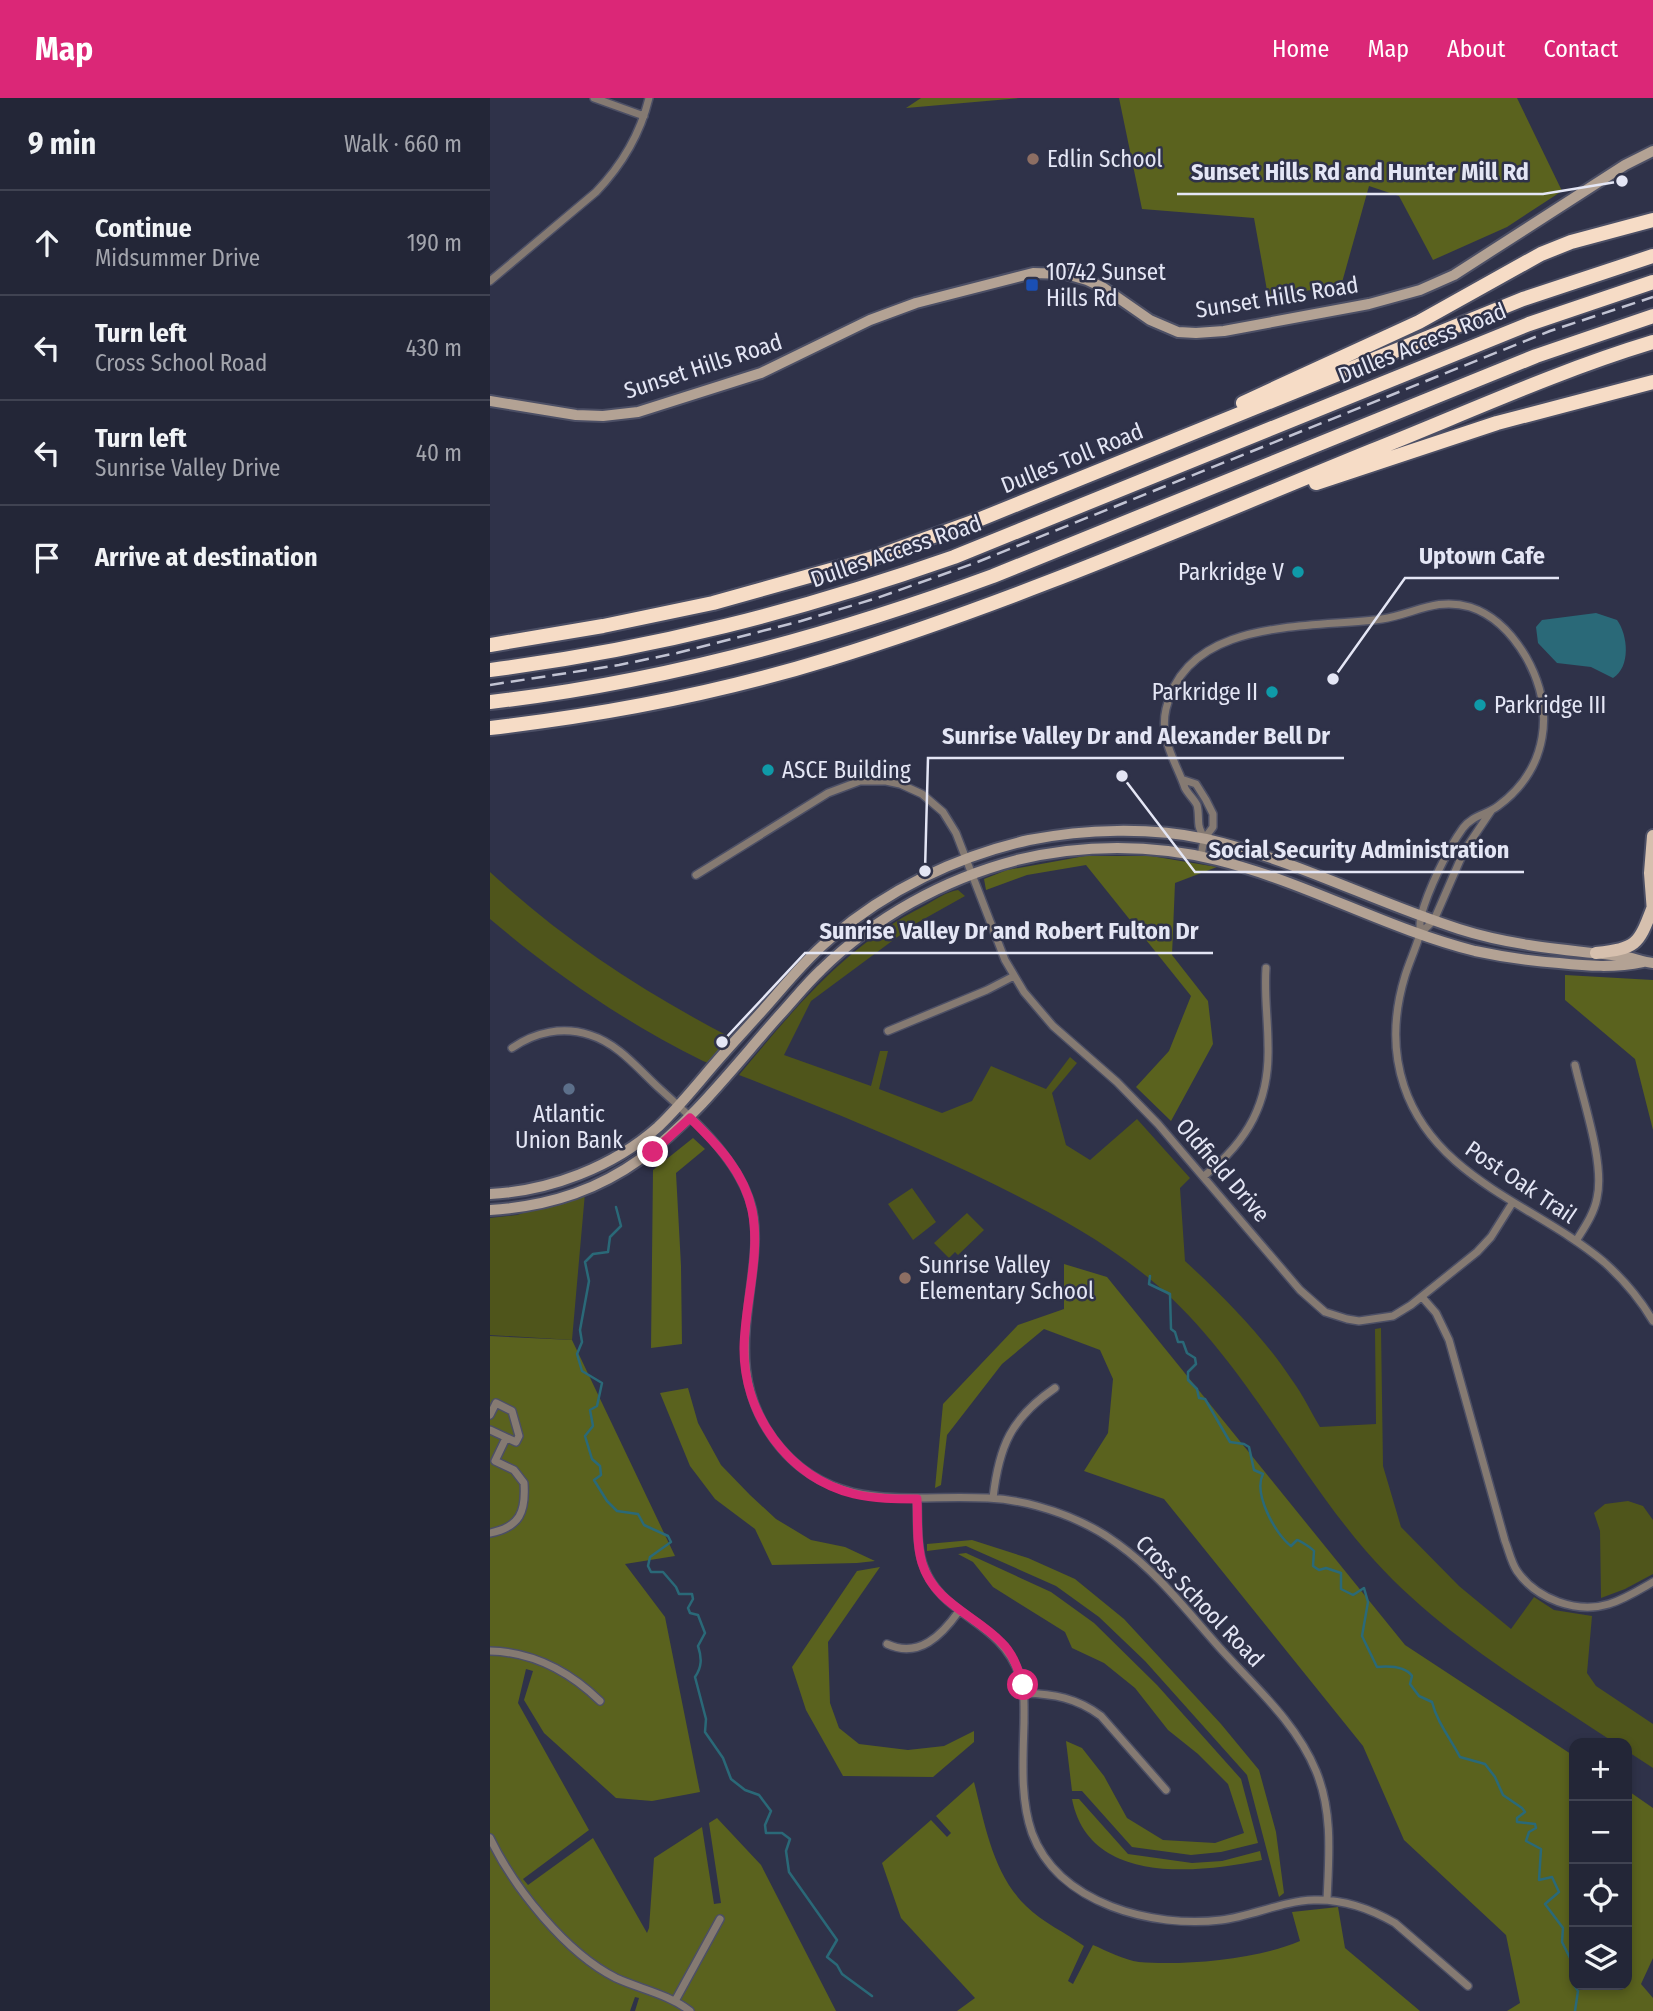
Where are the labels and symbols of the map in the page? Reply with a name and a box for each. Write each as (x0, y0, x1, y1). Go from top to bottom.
place label: Edlin School (1047, 145, 1163, 173)
callout: Sunset Hills Rd and Hunter Mill Rd (1177, 149, 1543, 194)
marker: Edlin School (1025, 151, 1041, 167)
text: Sunset Hills Rd and Hunter Mill Rd (1191, 158, 1529, 186)
place label: 10742 Sunset Hills Rd (1046, 258, 1166, 312)
street label: Sunset Hills Road (1194, 270, 1360, 324)
marker: 10742 Sunset Hills Rd (1024, 277, 1040, 293)
street label: Dulles Access Road (1334, 297, 1510, 389)
street label: Sunset Hills Road (620, 327, 786, 405)
street label: Dulles Toll Road (997, 417, 1147, 499)
street label: Dulles Access Road (807, 509, 985, 593)
callout: Uptown Cafe (1405, 533, 1559, 578)
text: Uptown Cafe (1419, 542, 1545, 570)
place label: Parkridge V (1178, 558, 1284, 586)
marker: Parkridge V (1290, 564, 1306, 580)
place label: Parkridge II (1152, 678, 1258, 706)
marker: Parkridge II (1264, 684, 1280, 700)
place label: Parkridge III (1494, 691, 1606, 719)
marker: Parkridge III (1472, 697, 1488, 713)
callout: Sunrise Valley Dr and Alexander Bell Dr (928, 713, 1344, 758)
text: Sunrise Valley Dr and Alexander Bell Dr (942, 722, 1330, 750)
place label: ASCE Building (782, 756, 911, 784)
marker: ASCE Building (760, 762, 776, 778)
callout: Social Security Administration (1195, 827, 1524, 872)
text: Social Security Administration (1209, 836, 1509, 864)
callout: Sunrise Valley Dr and Robert Fulton Dr (805, 908, 1213, 953)
text: Sunrise Valley Dr and Robert Fulton Dr (819, 917, 1199, 945)
marker: Atlantic Union Bank (561, 1081, 577, 1097)
place label: Atlantic Union Bank (515, 1100, 623, 1154)
street label: Oldfield Drive (1170, 1112, 1276, 1228)
street label: Post Oak Trail (1460, 1135, 1582, 1229)
route end (637, 1136, 668, 1167)
place label: Sunrise Valley Elementary School (919, 1251, 1094, 1305)
marker: Sunrise Valley Elementary School (897, 1270, 913, 1286)
street label: Cross School Road (1130, 1529, 1270, 1673)
route start (1007, 1669, 1038, 1700)

